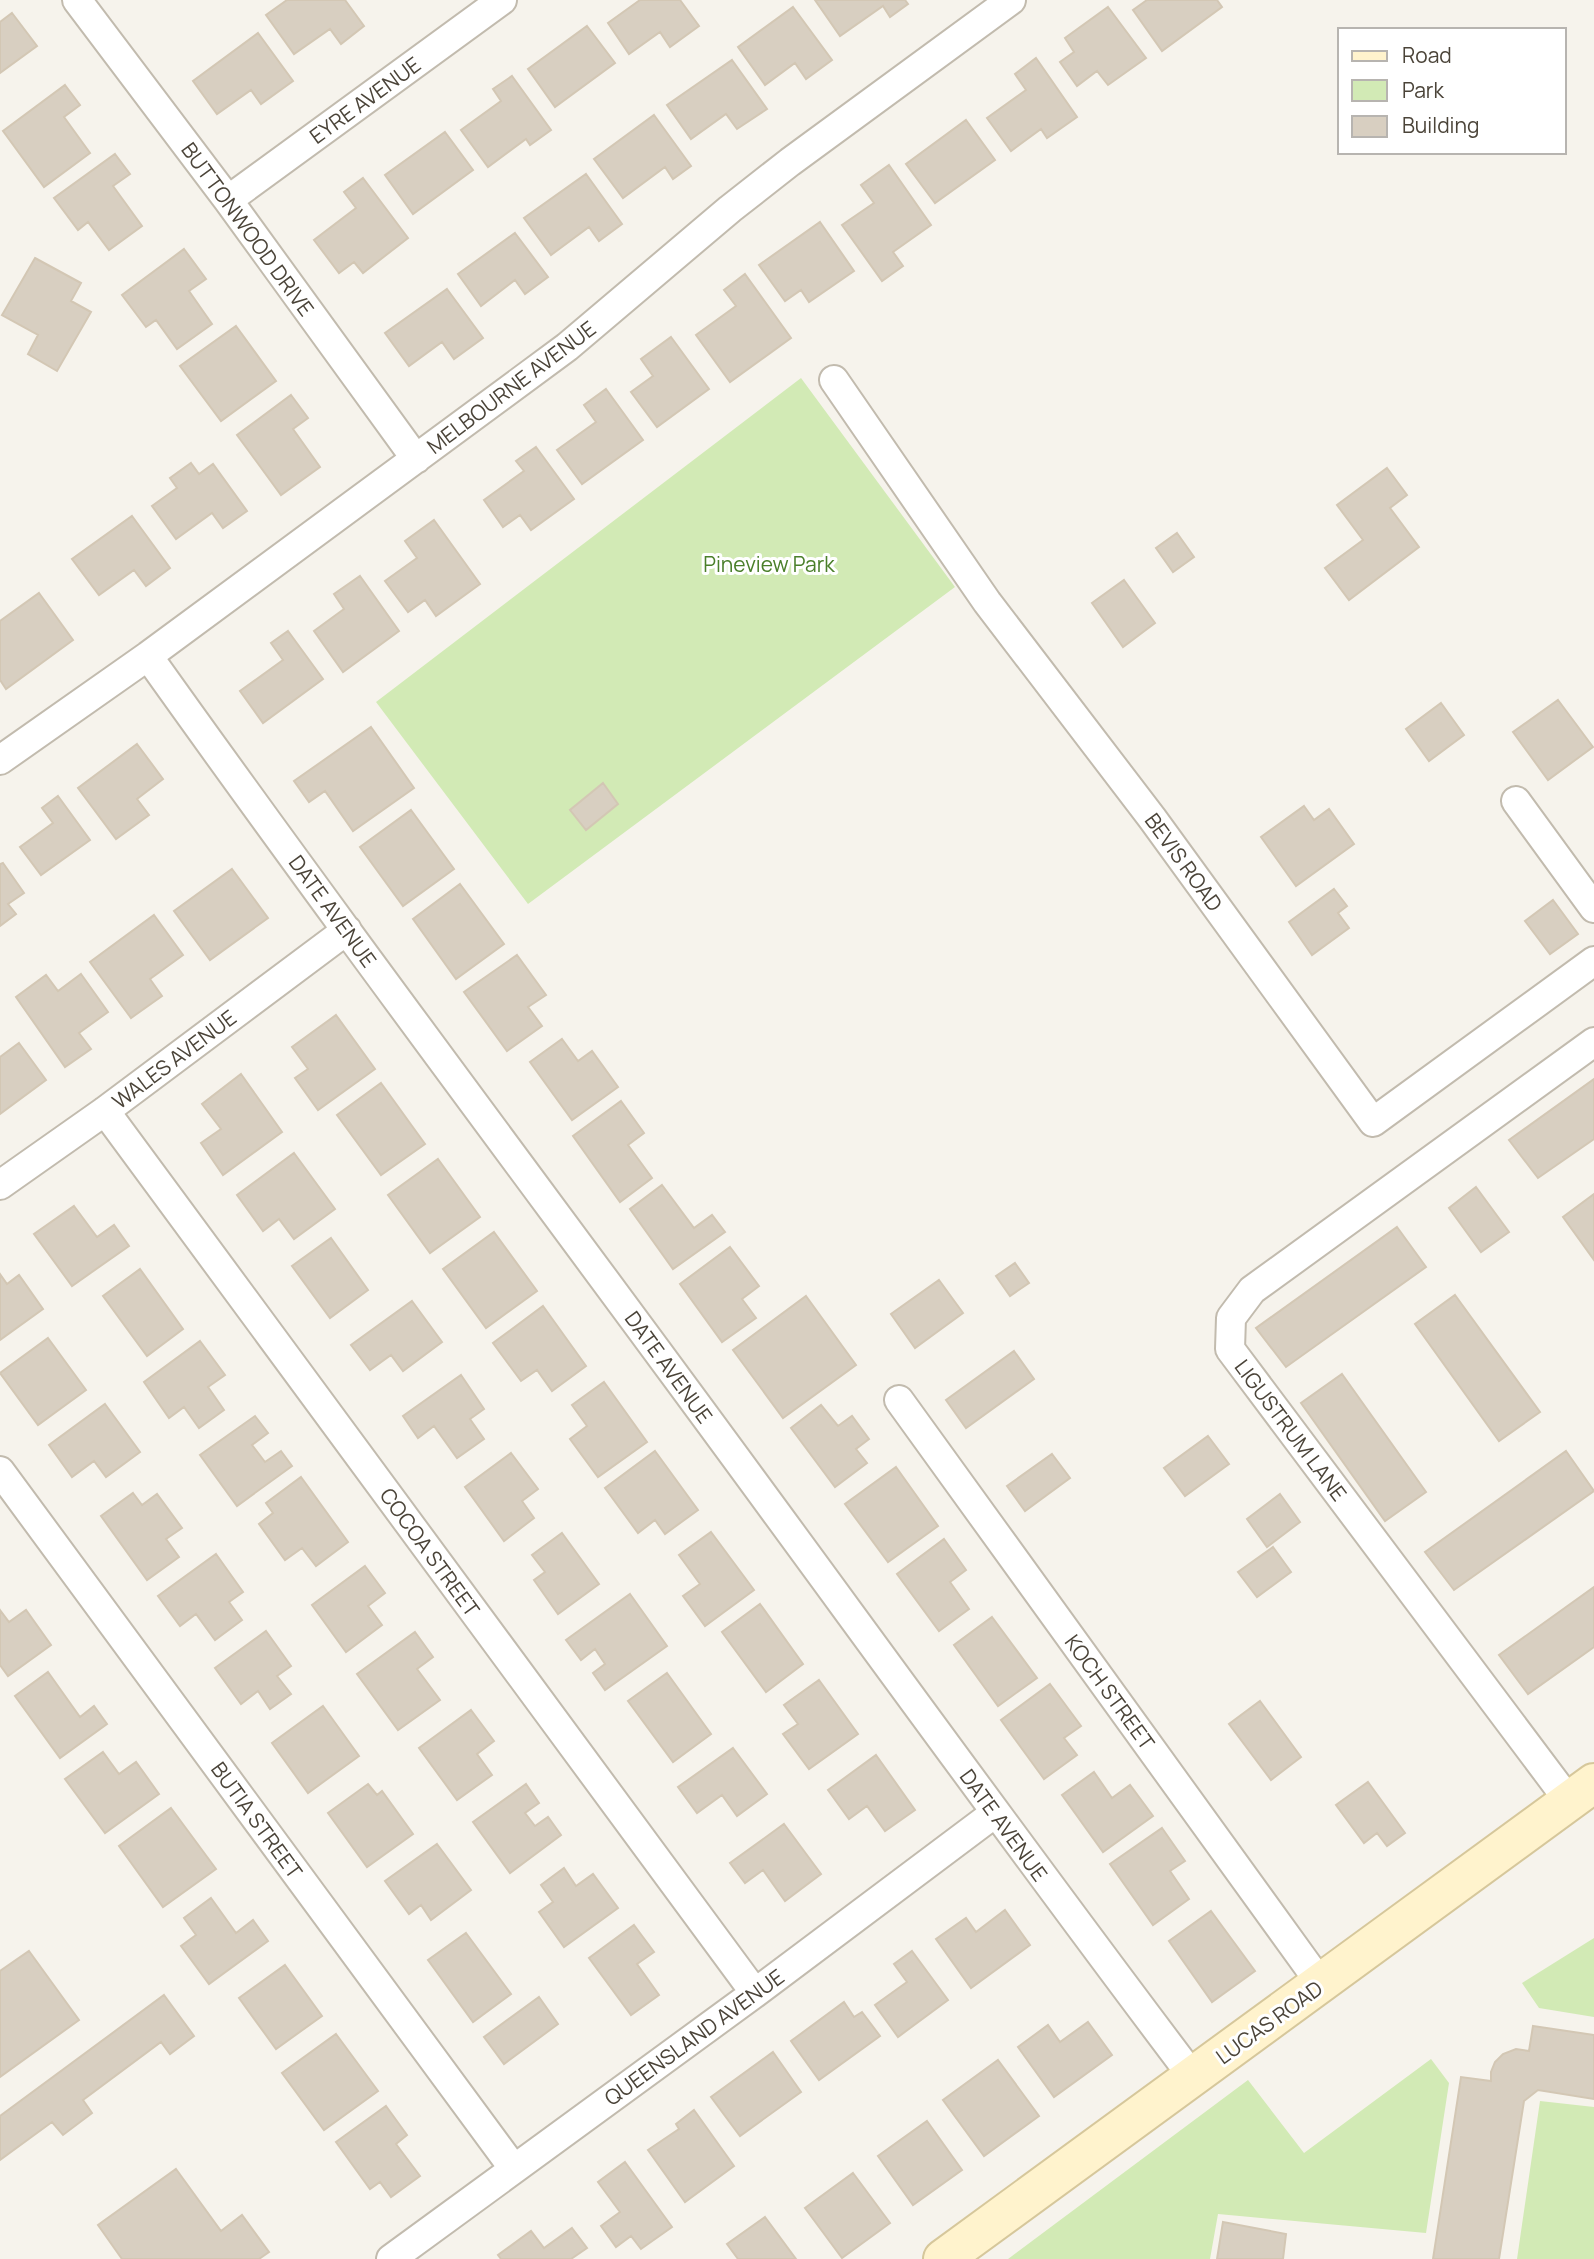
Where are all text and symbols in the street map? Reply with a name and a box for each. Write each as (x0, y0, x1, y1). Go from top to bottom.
legend (1338, 28, 1566, 154)
text: Road (1402, 41, 1452, 69)
street label: EYRE AVENUE (304, 50, 426, 150)
text: Park (1402, 76, 1444, 104)
text: Building (1402, 111, 1479, 139)
street label: BUTTONWOOD DRIVE (175, 137, 321, 321)
street label: MELBOURNE AVENUE (421, 314, 601, 460)
park label: Pineview Park (703, 550, 835, 578)
street label: BEVIS ROAD (1139, 807, 1229, 917)
street label: DATE AVENUE (283, 849, 383, 973)
street label: WALES AVENUE (106, 1003, 242, 1115)
street label: DATE AVENUE (619, 1305, 719, 1429)
street label: LIGUSTRUM LANE (1229, 1354, 1353, 1506)
street label: COCOA STREET (374, 1482, 486, 1622)
street label: KOCH STREET (1059, 1629, 1161, 1756)
street label: BUTIA STREET (205, 1756, 309, 1884)
street label: DATE AVENUE (954, 1763, 1054, 1887)
street label: QUEENSLAND AVENUE (599, 1962, 789, 2112)
street label: LUCAS ROAD (1210, 1974, 1328, 2070)

